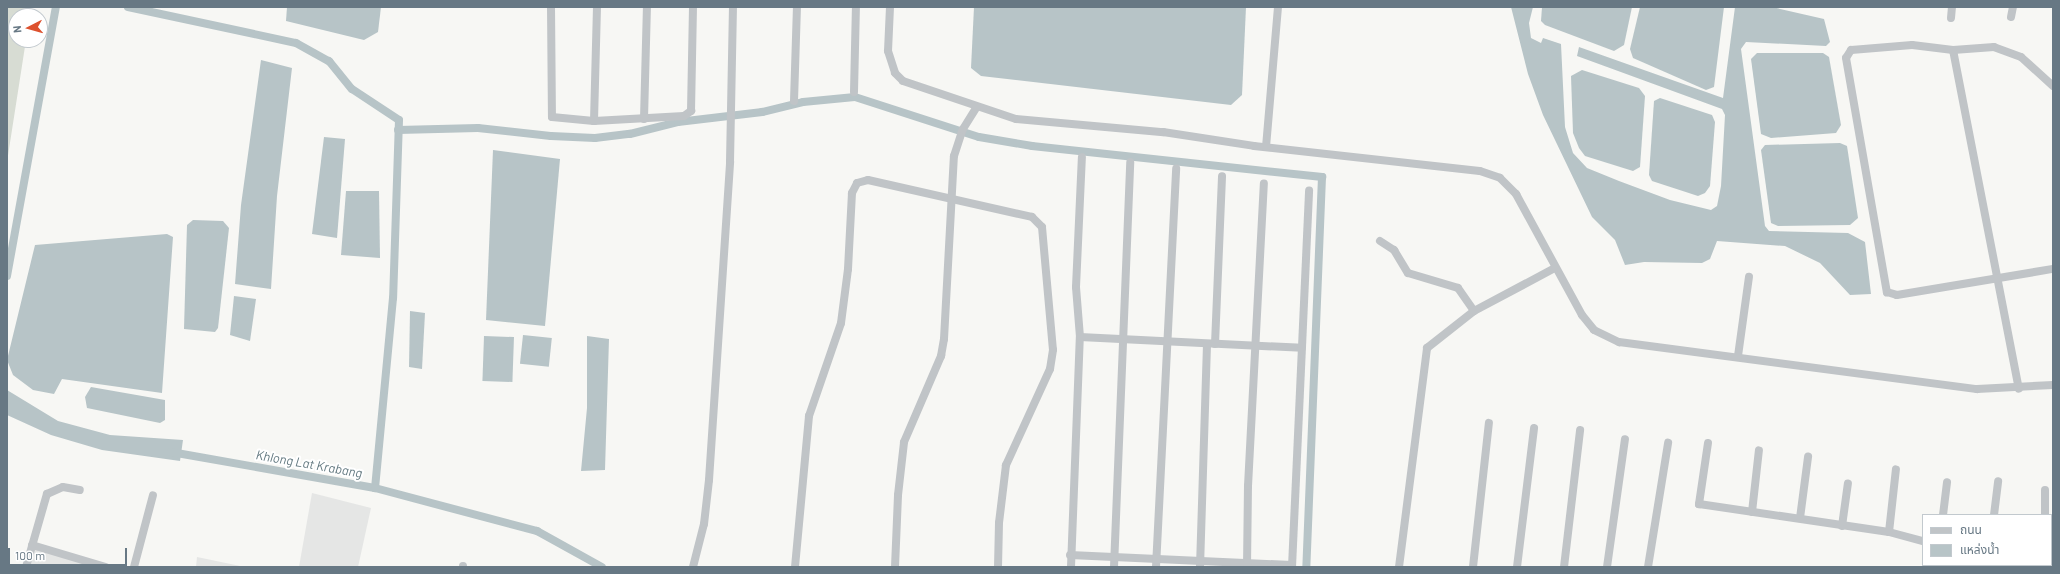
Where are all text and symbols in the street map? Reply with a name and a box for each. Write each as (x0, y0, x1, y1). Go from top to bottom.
north arrow (8, 8, 48, 48)
text: N (10, 25, 23, 34)
water label: Khlong Lat Krabang (255, 447, 363, 481)
legend (1922, 514, 2052, 566)
text: ถนน (1960, 522, 1982, 536)
scale bar (10, 540, 129, 566)
text: แหล่งน้ำ (1960, 542, 1999, 556)
text: 100 m (15, 548, 45, 562)

